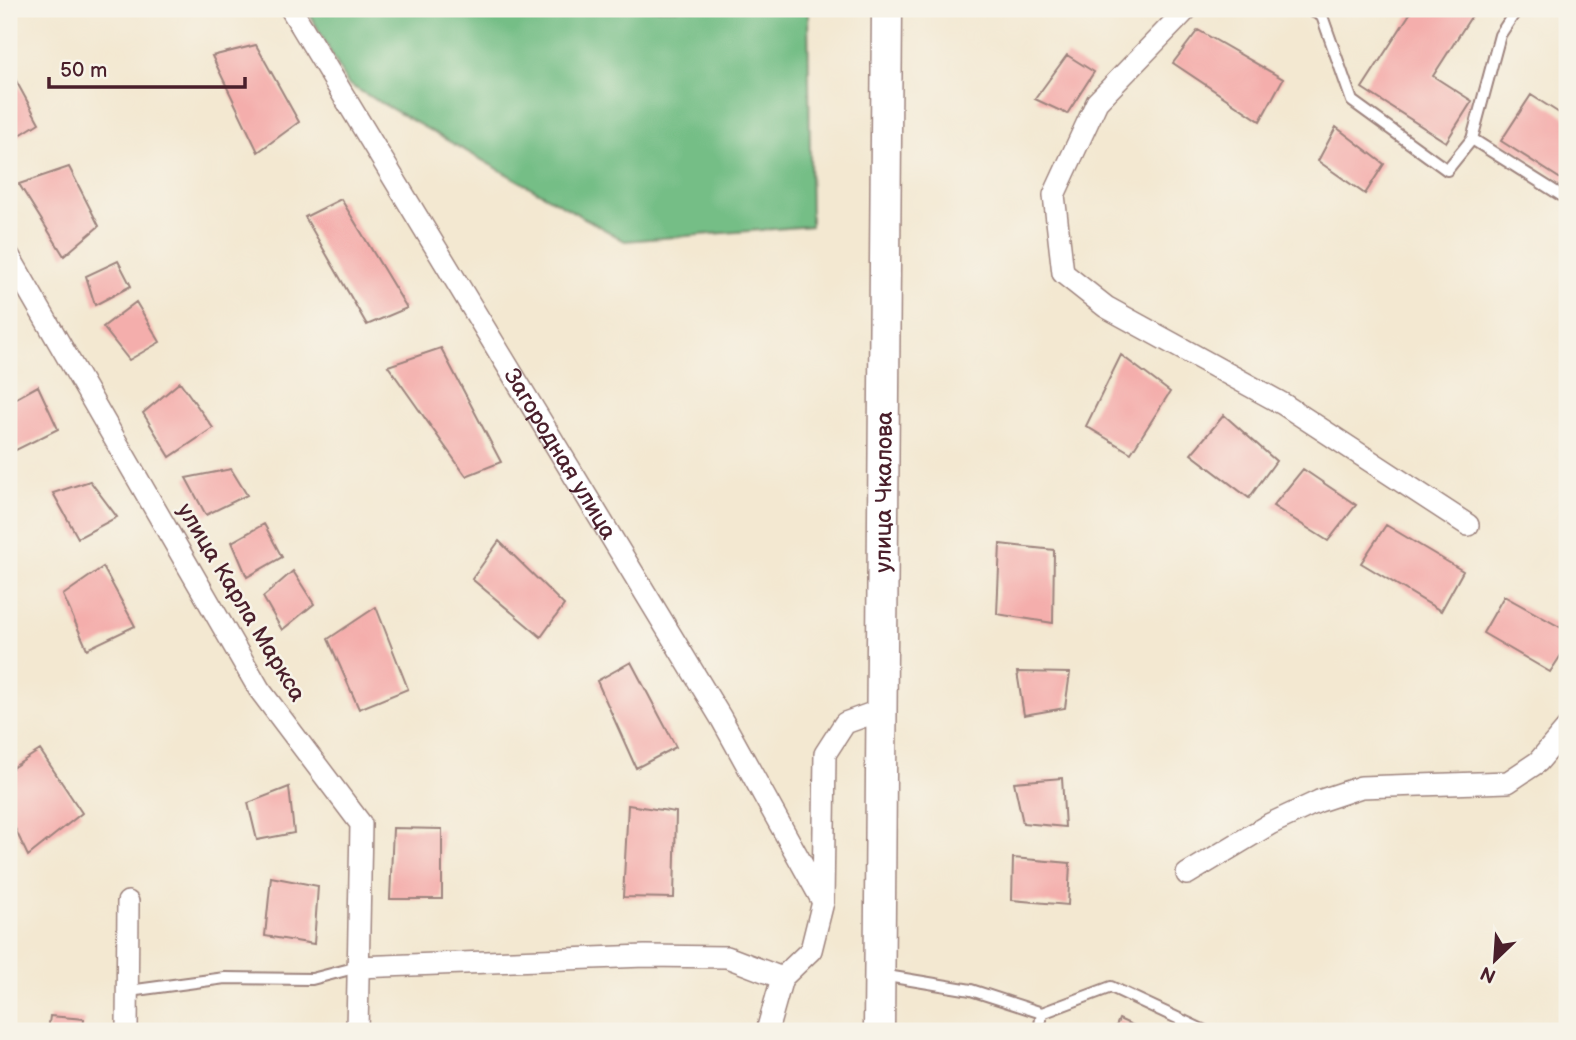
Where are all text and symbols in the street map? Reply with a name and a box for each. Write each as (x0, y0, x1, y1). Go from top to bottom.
scale bar (49, 46, 245, 90)
text: 50 m (60, 58, 107, 83)
street label: Загородная улица (497, 363, 623, 545)
street label: улица Чкалова (870, 411, 899, 573)
street label: улица Карла Маркса (171, 498, 312, 707)
north arrow (1460, 925, 1530, 995)
text: N (1477, 961, 1500, 987)

